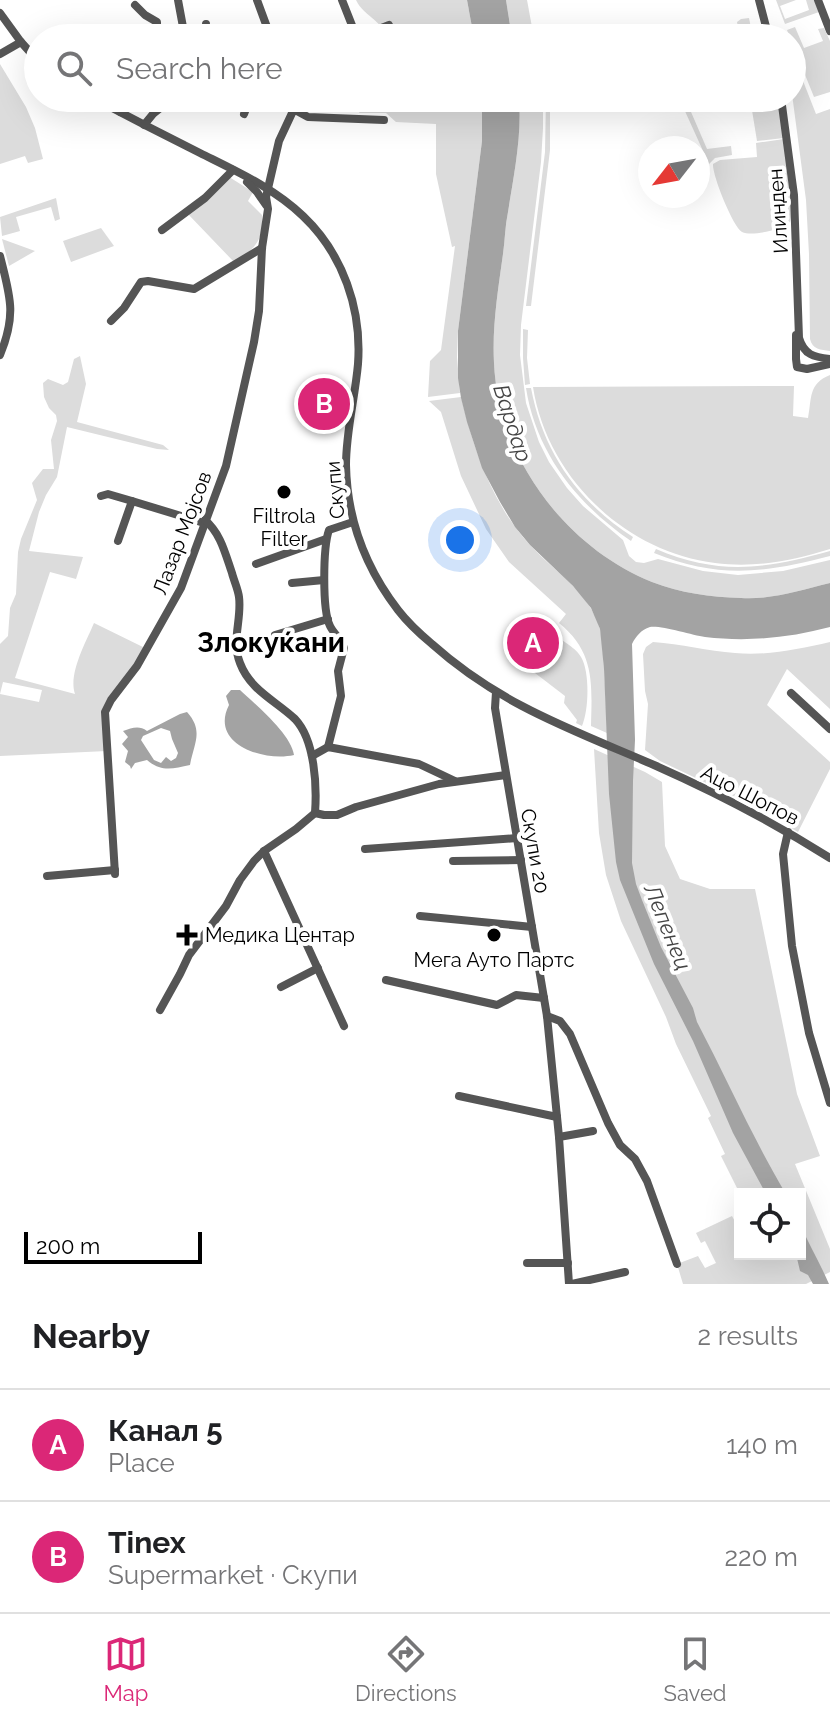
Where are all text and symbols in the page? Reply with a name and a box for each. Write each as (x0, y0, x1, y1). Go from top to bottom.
search box (24, 24, 806, 112)
icon: search (52, 46, 96, 90)
text: Search here (116, 51, 283, 86)
north arrow (638, 136, 710, 208)
street label: Илинден (763, 168, 793, 254)
pin: B (298, 374, 350, 434)
water label: Вардар (488, 381, 538, 465)
street label: Скупи (321, 460, 349, 520)
street label: Лазар Мојсов (147, 468, 217, 598)
marker: Filtrola Filter (275, 483, 293, 501)
place label: Filtrola Filter (252, 504, 316, 551)
your location (440, 520, 480, 560)
pin: A (507, 613, 559, 673)
district label: Злокуќани (197, 626, 345, 659)
street label: Ацо Шопов (697, 760, 803, 830)
street label: Скупи 20 (516, 807, 554, 895)
water label: Лепенец (639, 879, 697, 974)
place label: Медика Центар (205, 923, 355, 947)
marker: Медика Центар (176, 924, 198, 946)
marker: Мега Ауто Партс (485, 926, 503, 944)
place label: Мега Ауто Партс (414, 948, 574, 972)
map controls (734, 1188, 806, 1260)
button: locate (734, 1188, 806, 1260)
scale bar (24, 1228, 202, 1264)
text: 200 m (36, 1233, 100, 1259)
text: Nearby (32, 1316, 150, 1356)
text: 2 results (698, 1321, 798, 1351)
text: Канал 5 (108, 1413, 223, 1448)
text: A (49, 1430, 67, 1460)
text: 140 m (726, 1430, 798, 1460)
text: Place (108, 1448, 175, 1478)
text: Tinex (108, 1525, 186, 1560)
text: B (49, 1542, 67, 1572)
text: 220 m (724, 1542, 798, 1572)
text: Supermarket · Скупи (108, 1560, 358, 1590)
tab: Map (103, 1632, 148, 1706)
tab: Directions (355, 1632, 457, 1706)
tab: Saved (664, 1632, 727, 1706)

